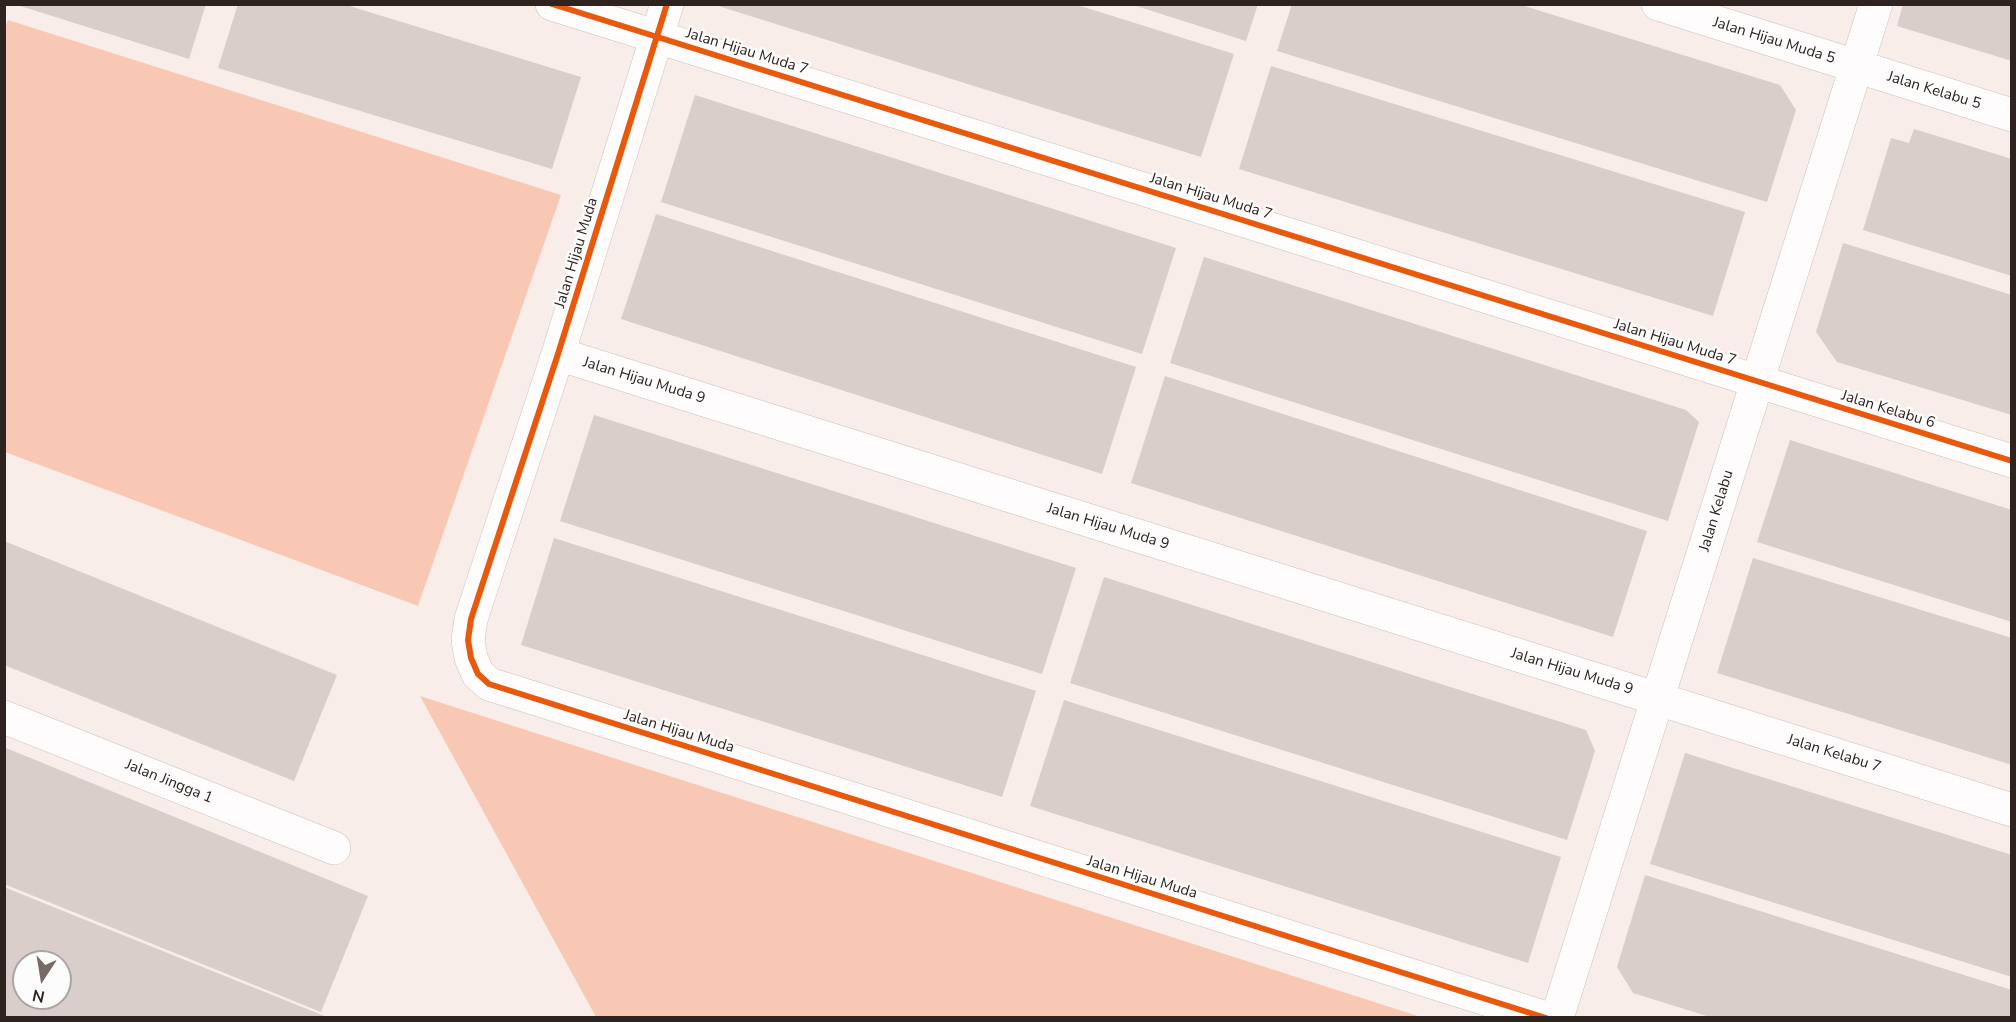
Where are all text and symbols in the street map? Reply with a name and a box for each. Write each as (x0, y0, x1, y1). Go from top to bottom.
street label: Jalan Hijau Muda 5 (1711, 14, 1837, 68)
street label: Jalan Hijau Muda 7 (684, 25, 810, 79)
street label: Jalan Kelabu 5 (1885, 68, 1983, 114)
street label: Jalan Hijau Muda 7 (1148, 170, 1274, 224)
street label: Jalan Hijau Muda (552, 196, 602, 310)
street label: Jalan Hijau Muda 7 (1612, 316, 1738, 370)
street label: Jalan Hijau Muda 9 (581, 354, 707, 408)
street label: Jalan Kelabu 6 (1839, 387, 1937, 433)
street label: Jalan Kelabu (1696, 468, 1738, 554)
street label: Jalan Hijau Muda 9 (1045, 500, 1171, 554)
street label: Jalan Hijau Muda 9 (1509, 645, 1635, 699)
street label: Jalan Hijau Muda (622, 707, 736, 757)
street label: Jalan Kelabu 7 (1785, 731, 1883, 777)
street label: Jalan Jingga 1 (123, 756, 215, 808)
street label: Jalan Hijau Muda (1085, 853, 1199, 903)
north arrow (12, 950, 72, 1010)
text: N (31, 984, 47, 1008)

